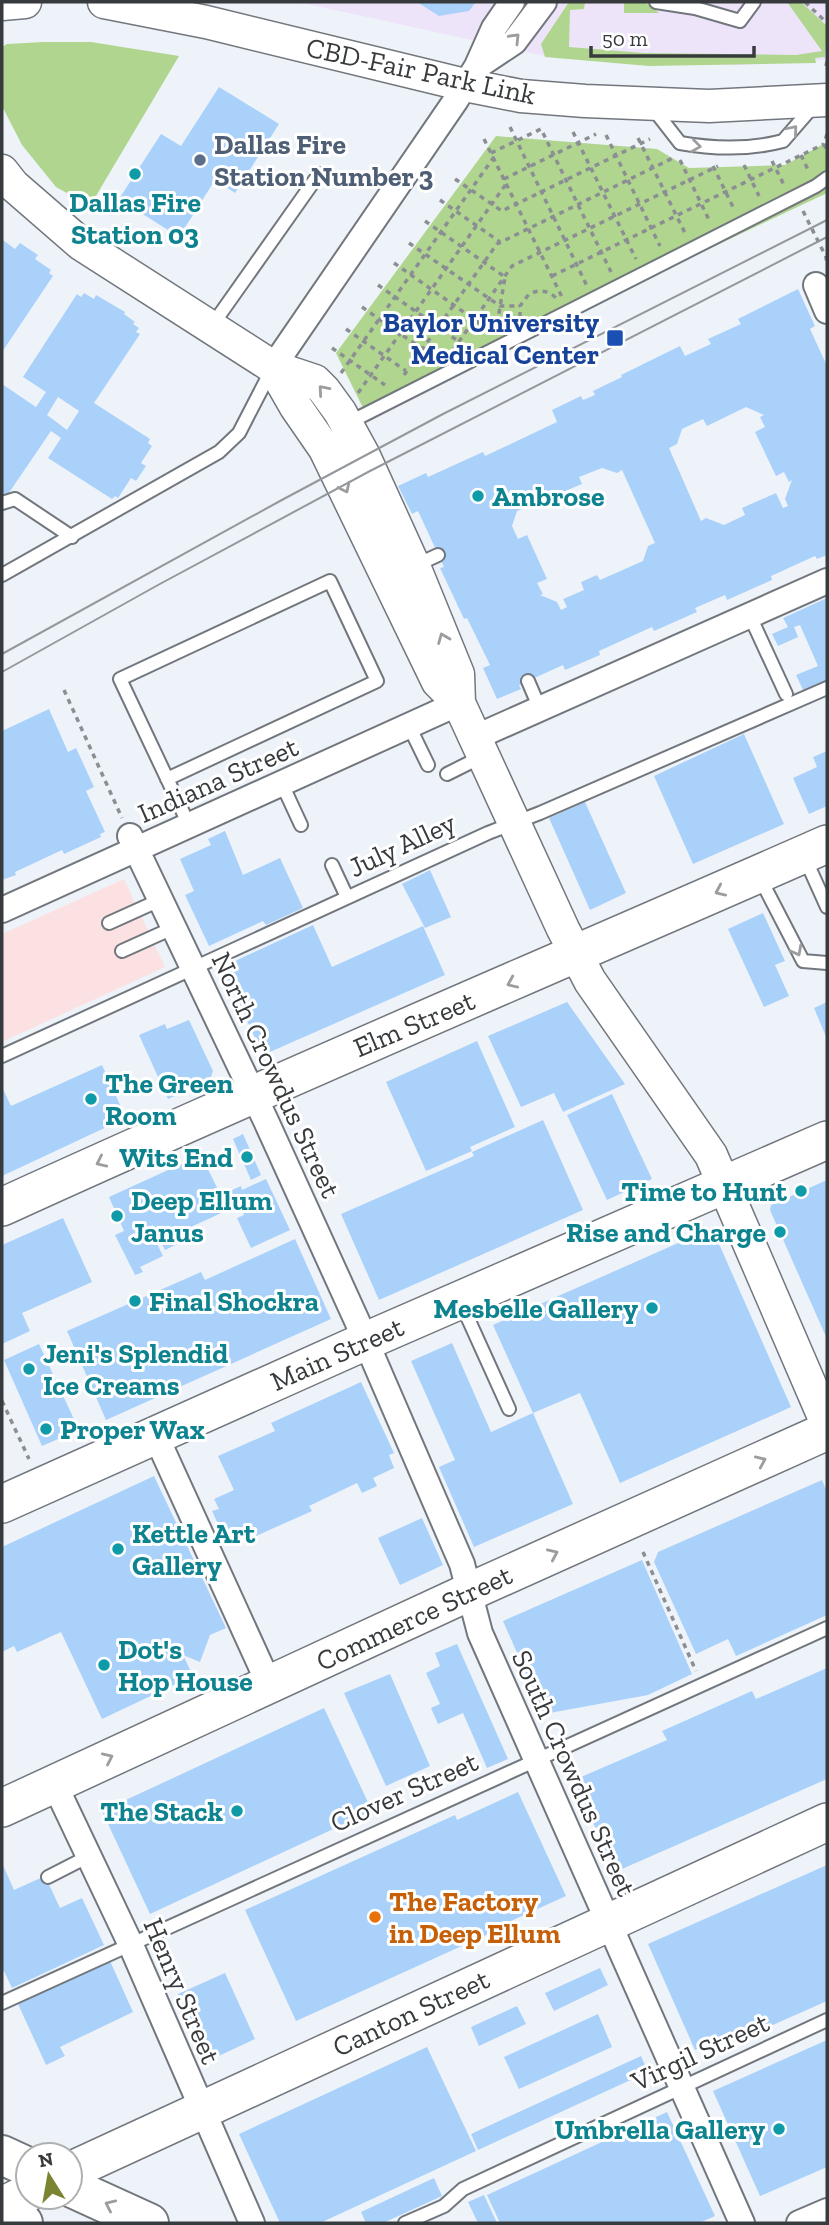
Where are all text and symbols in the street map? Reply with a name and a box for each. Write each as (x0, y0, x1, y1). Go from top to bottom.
scale bar (591, 14, 754, 58)
text: 50 m (602, 26, 648, 51)
street label: CBD-Fair Park Link (303, 31, 539, 112)
one-way arrow (506, 34, 519, 47)
one-way arrow (785, 125, 797, 138)
place label: Dallas Fire Station Number 3 (214, 128, 434, 193)
one-way arrow (690, 138, 702, 153)
marker: Dallas Fire Station Number 3 (192, 152, 208, 168)
marker: Dallas Fire Station 03 (127, 166, 143, 182)
place label: Dallas Fire Station 03 (69, 186, 201, 251)
place label: Baylor University Medical Center (383, 306, 599, 371)
marker: Baylor University Medical Center (605, 328, 625, 348)
one-way arrow (319, 385, 331, 398)
place label: Ambrose (492, 480, 605, 513)
one-way arrow (337, 481, 351, 493)
marker: Ambrose (470, 488, 486, 504)
one-way arrow (438, 633, 452, 645)
street label: Indiana Street (133, 730, 304, 830)
street label: July Alley (343, 806, 461, 884)
one-way arrow (715, 883, 727, 897)
one-way arrow (789, 943, 803, 956)
street label: North Crowdus Street (205, 947, 348, 1203)
one-way arrow (507, 975, 519, 989)
street label: Elm Street (349, 984, 480, 1064)
place label: The Green Room (105, 1067, 234, 1132)
marker: The Green Room (83, 1091, 99, 1107)
place label: Wits End (119, 1141, 233, 1174)
marker: Wits End (239, 1149, 255, 1165)
one-way arrow (96, 1154, 108, 1168)
place label: Time to Hunt (621, 1175, 788, 1208)
marker: Time to Hunt (793, 1183, 809, 1199)
place label: Deep Ellum Janus (131, 1184, 273, 1249)
marker: Deep Ellum Janus (109, 1208, 125, 1224)
place label: Rise and Charge (566, 1216, 766, 1249)
marker: Rise and Charge (772, 1224, 788, 1240)
place label: Final Shockra (149, 1285, 319, 1318)
place label: Mesbelle Gallery (433, 1292, 638, 1325)
marker: Final Shockra (127, 1293, 143, 1309)
marker: Mesbelle Gallery (644, 1300, 660, 1316)
street label: Main Street (265, 1310, 409, 1398)
place label: Jeni's Splendid Ice Creams (43, 1337, 228, 1402)
marker: Jeni's Splendid Ice Creams (21, 1361, 37, 1377)
place label: Proper Wax (60, 1413, 205, 1446)
marker: Proper Wax (38, 1421, 54, 1437)
one-way arrow (754, 1455, 766, 1469)
place label: Kettle Art Gallery (132, 1517, 256, 1582)
marker: Kettle Art Gallery (110, 1541, 126, 1557)
one-way arrow (546, 1548, 559, 1562)
street label: Commerce Street (311, 1558, 518, 1678)
place label: Dot's Hop House (118, 1633, 253, 1698)
street label: South Crowdus Street (505, 1645, 643, 1902)
marker: Dot's Hop House (96, 1657, 112, 1673)
street label: Clover Street (325, 1745, 483, 1839)
one-way arrow (101, 1752, 113, 1766)
place label: The Stack (100, 1795, 224, 1828)
marker: The Stack (229, 1803, 245, 1819)
place label: The Factory in Deep Ellum (389, 1885, 561, 1950)
marker: The Factory in Deep Ellum (367, 1909, 383, 1925)
street label: Henry Street (136, 1913, 228, 2069)
street label: Canton Street (328, 1962, 495, 2064)
street label: Virgil Street (625, 2006, 775, 2099)
place label: Umbrella Gallery (555, 2113, 765, 2146)
marker: Umbrella Gallery (771, 2121, 787, 2137)
north arrow (14, 2141, 84, 2211)
text: N (37, 2147, 55, 2172)
one-way arrow (104, 2199, 117, 2213)

